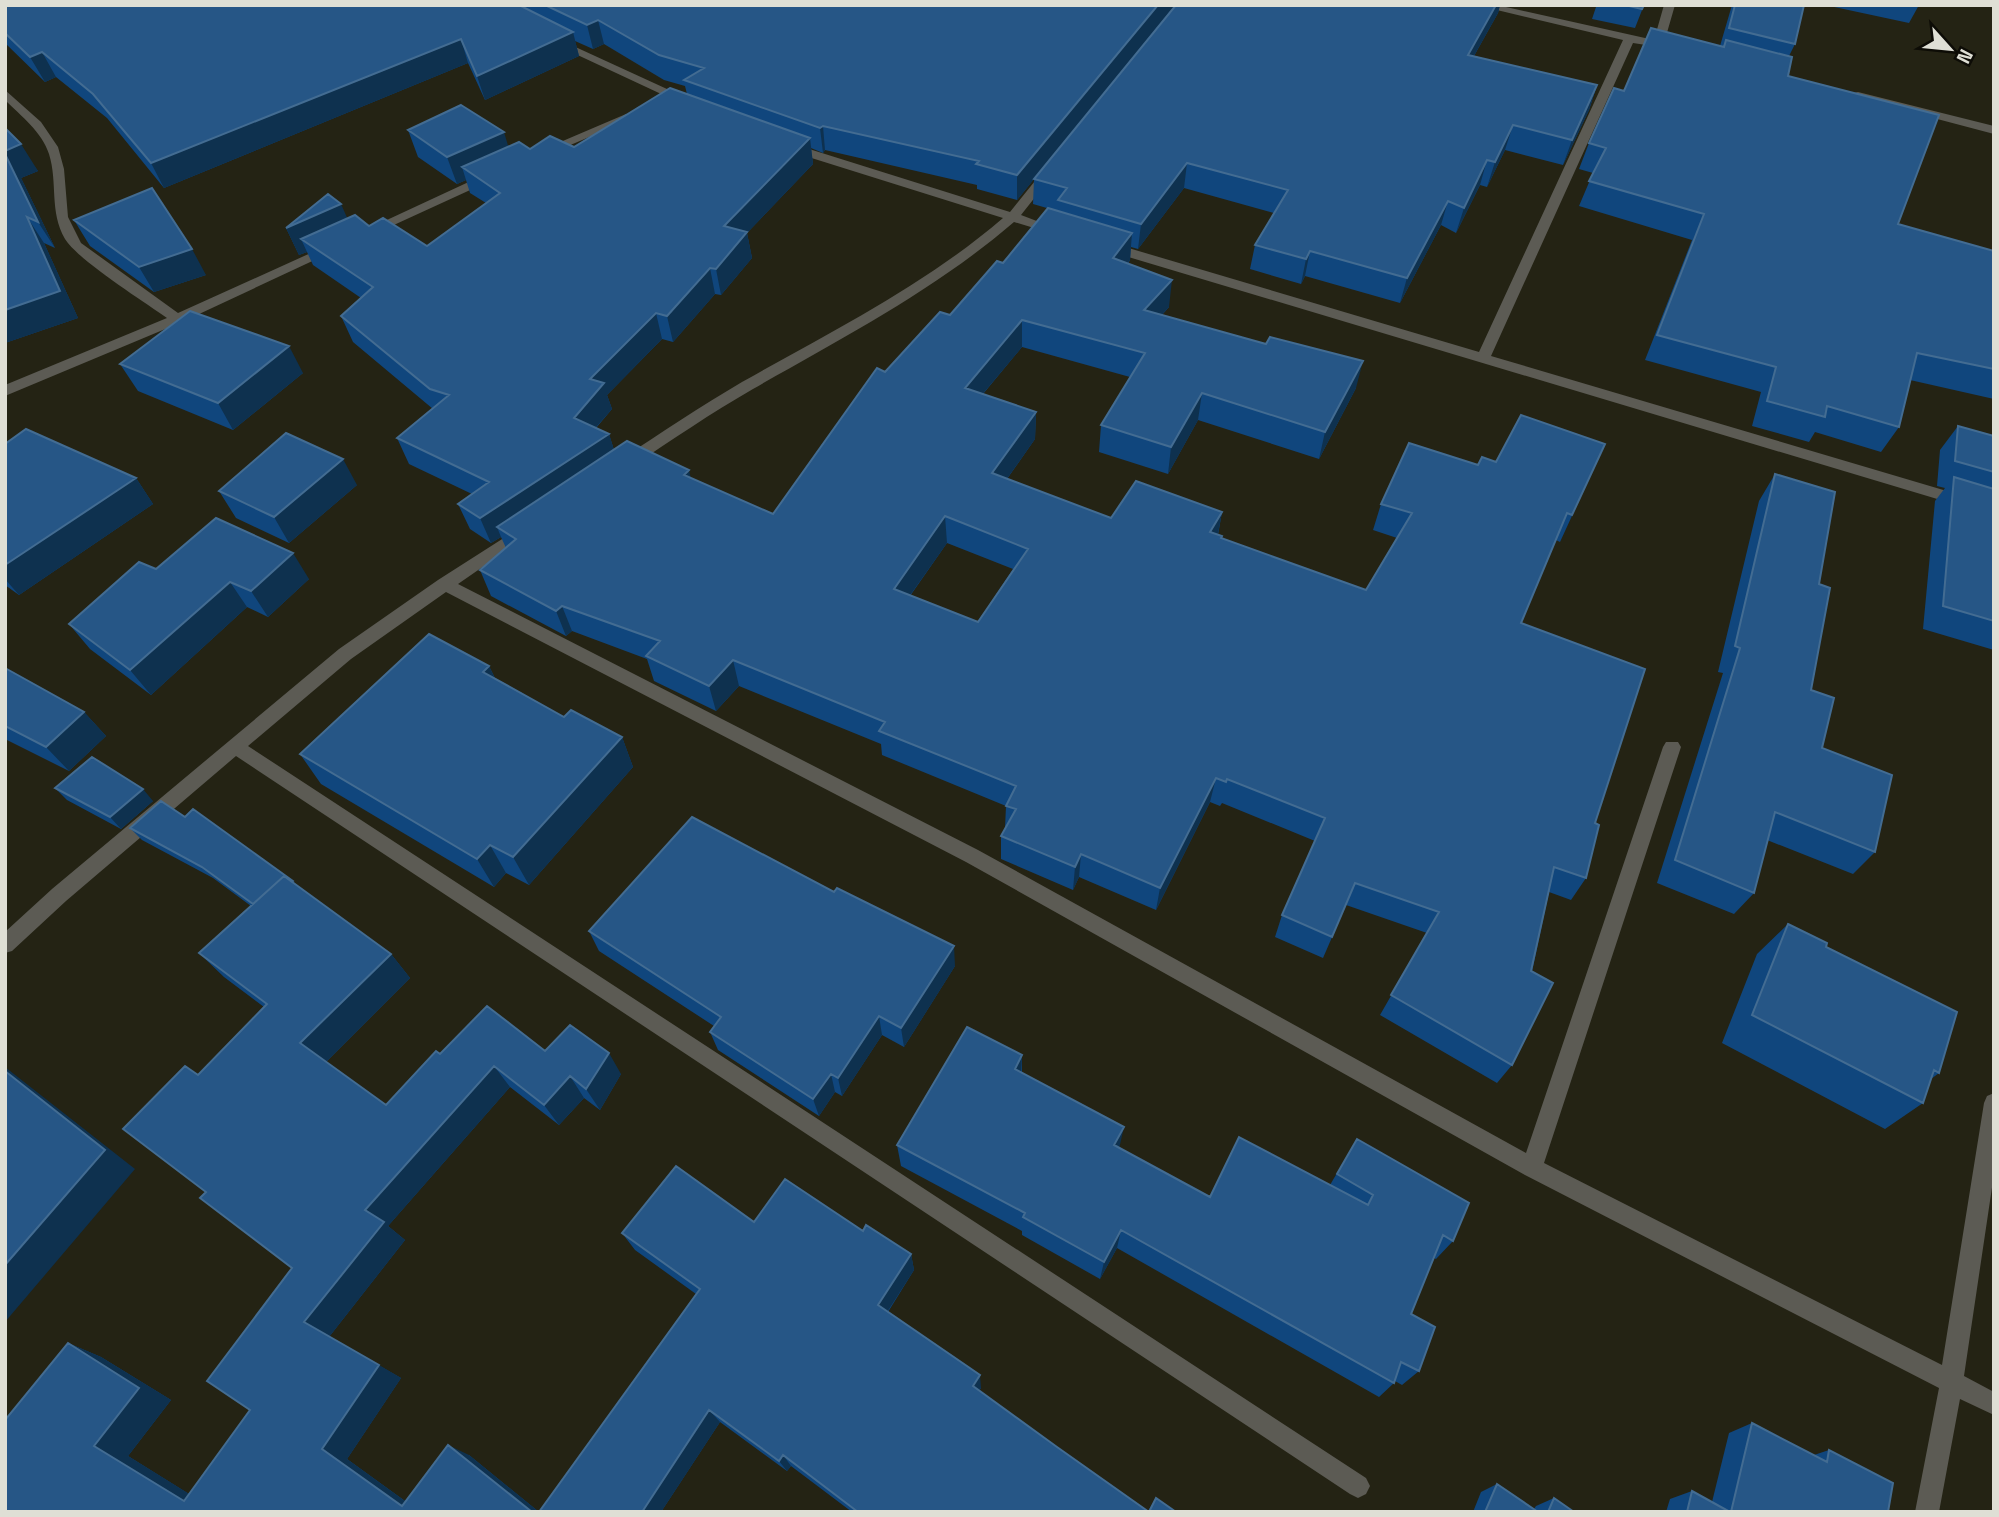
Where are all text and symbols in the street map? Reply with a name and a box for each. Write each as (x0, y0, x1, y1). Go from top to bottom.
north arrow (1915, 14, 1985, 84)
text: N (1951, 45, 1979, 68)

